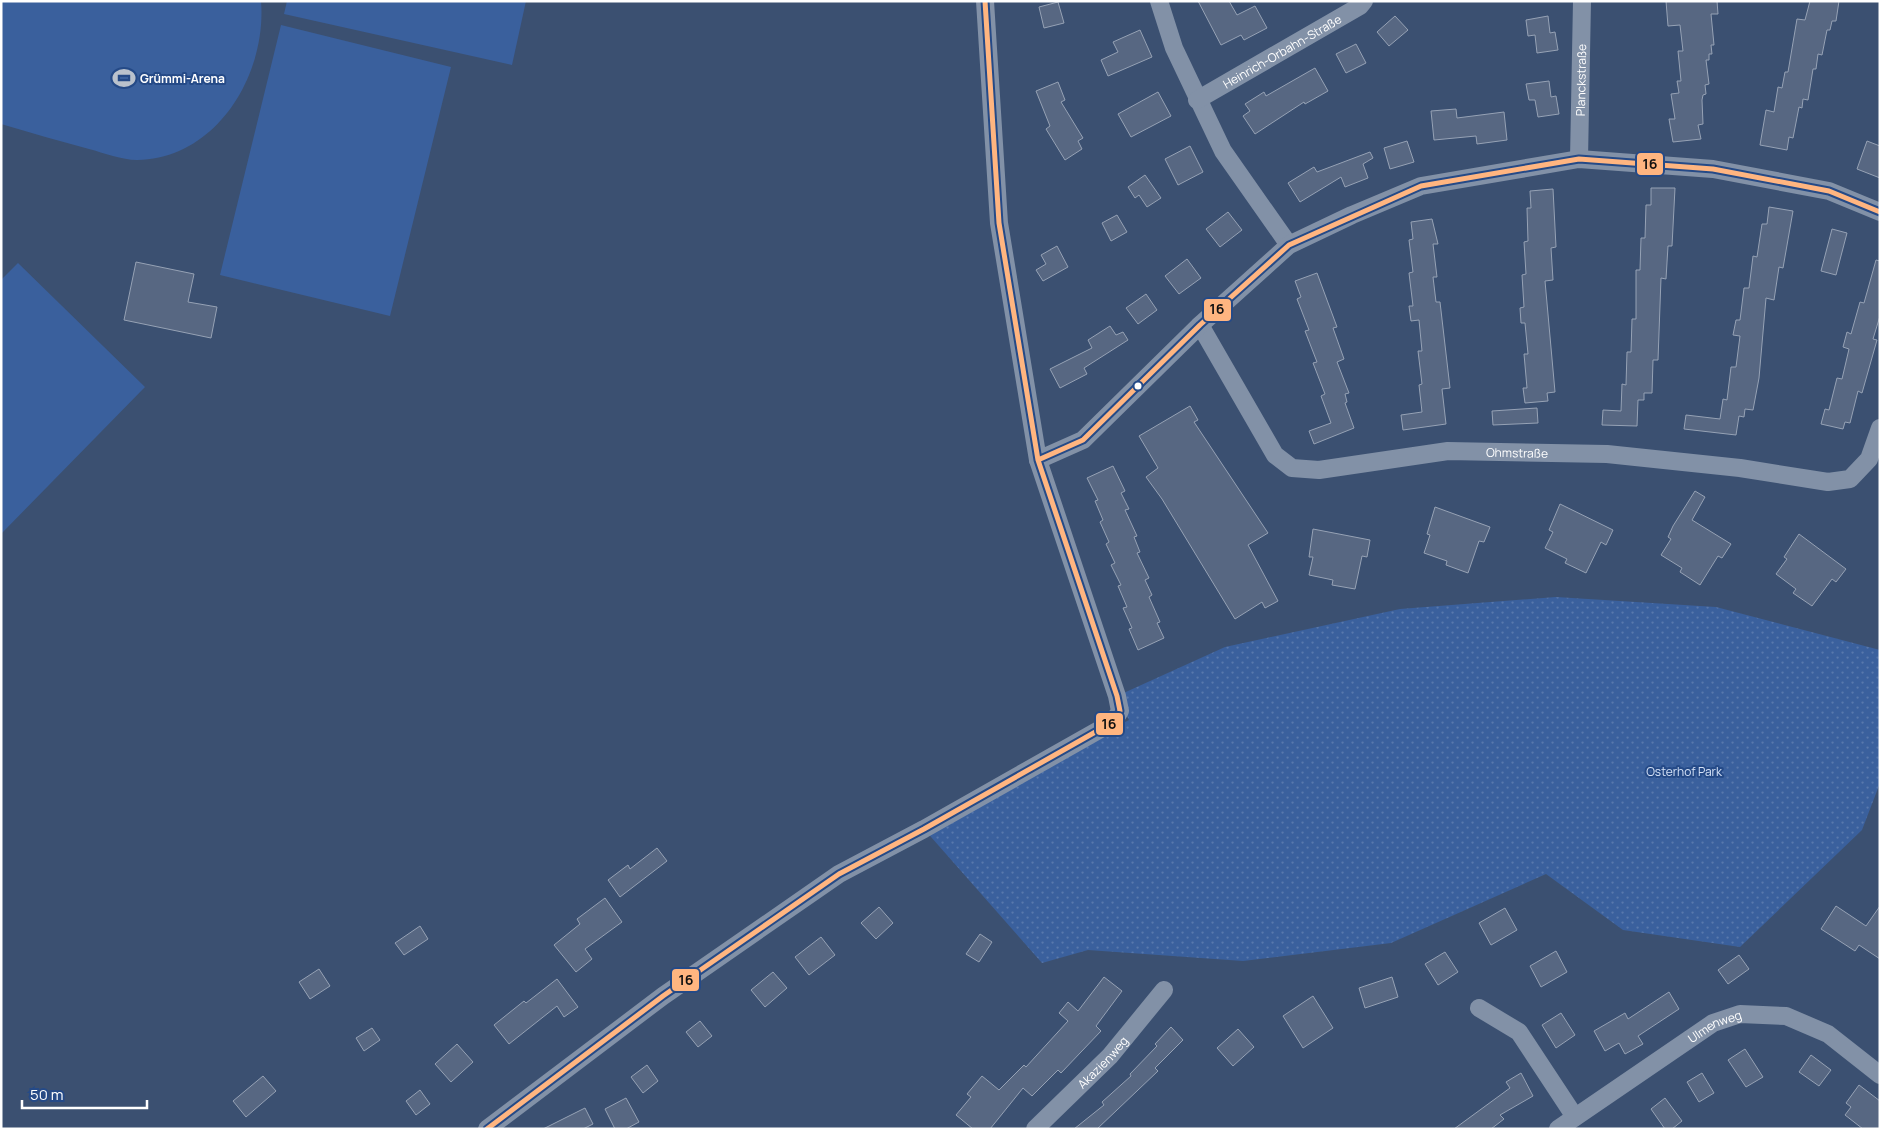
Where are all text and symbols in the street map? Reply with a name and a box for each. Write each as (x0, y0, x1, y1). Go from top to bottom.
street label: Heinrich-Orbahn-Straße (1219, 10, 1344, 92)
street label: Planckstraße (1571, 44, 1590, 116)
sports icon: Grümmi-Arena (111, 65, 137, 91)
place label: Grümmi-Arena (140, 70, 225, 87)
line badge: 16 (1636, 152, 1664, 176)
text: 16 (1643, 154, 1657, 173)
line badge: 16 (1203, 298, 1232, 322)
text: 16 (1210, 299, 1224, 318)
unlabelled marker (1133, 381, 1143, 391)
street label: Ohmstraße (1486, 443, 1548, 461)
line badge: 16 (1095, 712, 1124, 736)
text: 16 (1102, 714, 1116, 733)
park label: Osterhof Park (1646, 763, 1723, 780)
line badge: 16 (671, 968, 700, 992)
text: 16 (679, 970, 693, 989)
street label: Ulmenweg (1684, 1006, 1744, 1046)
street label: Akazienweg (1073, 1032, 1132, 1092)
scale bar (22, 1078, 148, 1110)
text: 50 m (30, 1084, 64, 1105)

